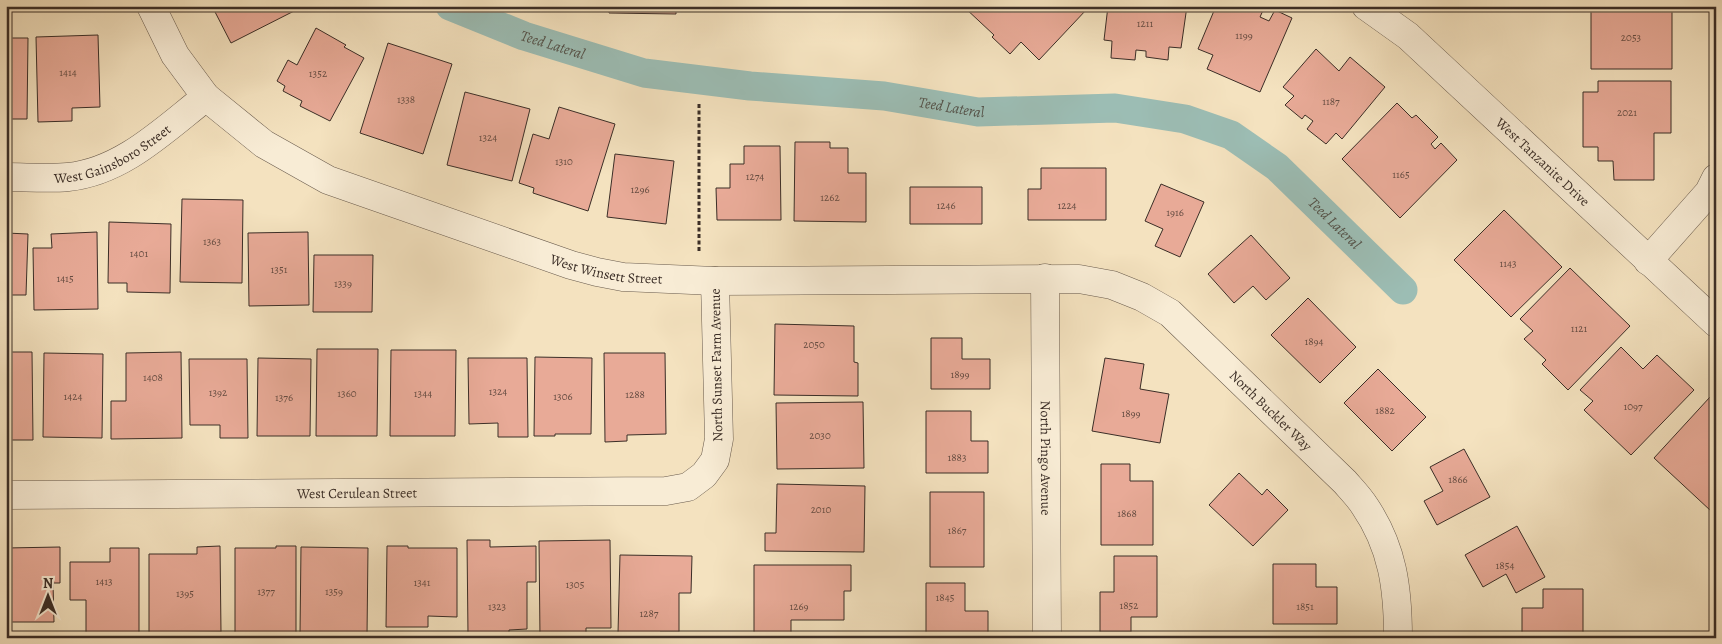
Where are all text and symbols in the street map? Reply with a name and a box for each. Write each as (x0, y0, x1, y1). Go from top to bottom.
house number: 1211 (1137, 16, 1153, 31)
water label: Teed Lateral (518, 26, 588, 64)
house number: 1199 (1235, 28, 1253, 43)
house number: 2053 (1621, 30, 1641, 45)
house number: 1414 (59, 65, 77, 80)
house number: 1352 (309, 66, 327, 81)
house number: 1338 (397, 92, 415, 107)
water label: Teed Lateral (917, 92, 985, 122)
house number: 1187 (1322, 94, 1340, 109)
house number: 2021 (1617, 105, 1637, 120)
street label: West Tanzanite Drive (1491, 113, 1594, 211)
street label: West Gainsboro Street (53, 120, 175, 188)
house number: 1324 (479, 130, 497, 145)
house number: 1310 (555, 154, 573, 169)
house number: 1165 (1392, 167, 1410, 182)
house number: 1274 (746, 169, 764, 184)
house number: 1296 (630, 182, 650, 197)
house number: 1262 (820, 190, 840, 205)
water label: Teed Lateral (1304, 193, 1366, 254)
house number: 1246 (936, 198, 956, 213)
house number: 1224 (1057, 198, 1077, 213)
house number: 1916 (1166, 205, 1184, 220)
house number: 1363 (203, 234, 221, 249)
house number: 1401 (130, 246, 148, 261)
street label: West Winsett Street (547, 249, 663, 289)
house number: 1143 (1499, 256, 1517, 271)
house number: 1351 (271, 262, 288, 277)
house number: 1415 (56, 271, 74, 286)
house number: 1339 (334, 276, 352, 291)
street label: North Sunset Farm Avenue (706, 288, 727, 442)
house number: 1121 (1571, 321, 1587, 336)
house number: 1894 (1304, 334, 1324, 349)
house number: 2050 (803, 337, 825, 352)
street label: North Buckler Way (1225, 366, 1317, 456)
house number: 1899 (950, 367, 970, 382)
house number: 1408 (143, 370, 163, 385)
house number: 1324 (489, 384, 507, 399)
house number: 1392 (209, 385, 227, 400)
house number: 1360 (337, 386, 357, 401)
house number: 1344 (414, 386, 432, 401)
house number: 1288 (625, 387, 645, 402)
house number: 1424 (64, 389, 82, 404)
house number: 1306 (553, 389, 573, 404)
house number: 1376 (275, 390, 293, 405)
house number: 1097 (1623, 399, 1643, 414)
street label: North Pingo Avenue (1036, 401, 1055, 515)
house number: 1882 (1375, 403, 1395, 418)
house number: 1899 (1121, 406, 1141, 421)
house number: 2030 (809, 428, 831, 443)
house number: 1883 (947, 450, 967, 465)
house number: 1866 (1448, 472, 1468, 487)
street label: West Cerulean Street (296, 484, 418, 503)
house number: 2010 (811, 502, 831, 517)
house number: 1868 (1117, 506, 1137, 521)
house number: 1867 (948, 523, 967, 538)
house number: 1854 (1496, 558, 1514, 573)
north arrow (22, 572, 72, 622)
text: N (43, 574, 53, 593)
house number: 1413 (95, 574, 113, 589)
house number: 1341 (413, 575, 431, 590)
house number: 1305 (566, 577, 585, 592)
house number: 1377 (257, 584, 275, 599)
house number: 1359 (325, 584, 343, 599)
house number: 1395 (176, 586, 194, 601)
house number: 1845 (936, 590, 955, 605)
house number: 1852 (1119, 598, 1139, 613)
house number: 1323 (488, 599, 506, 614)
house number: 1269 (789, 599, 809, 614)
house number: 1851 (1296, 599, 1314, 614)
house number: 1287 (640, 606, 659, 621)

